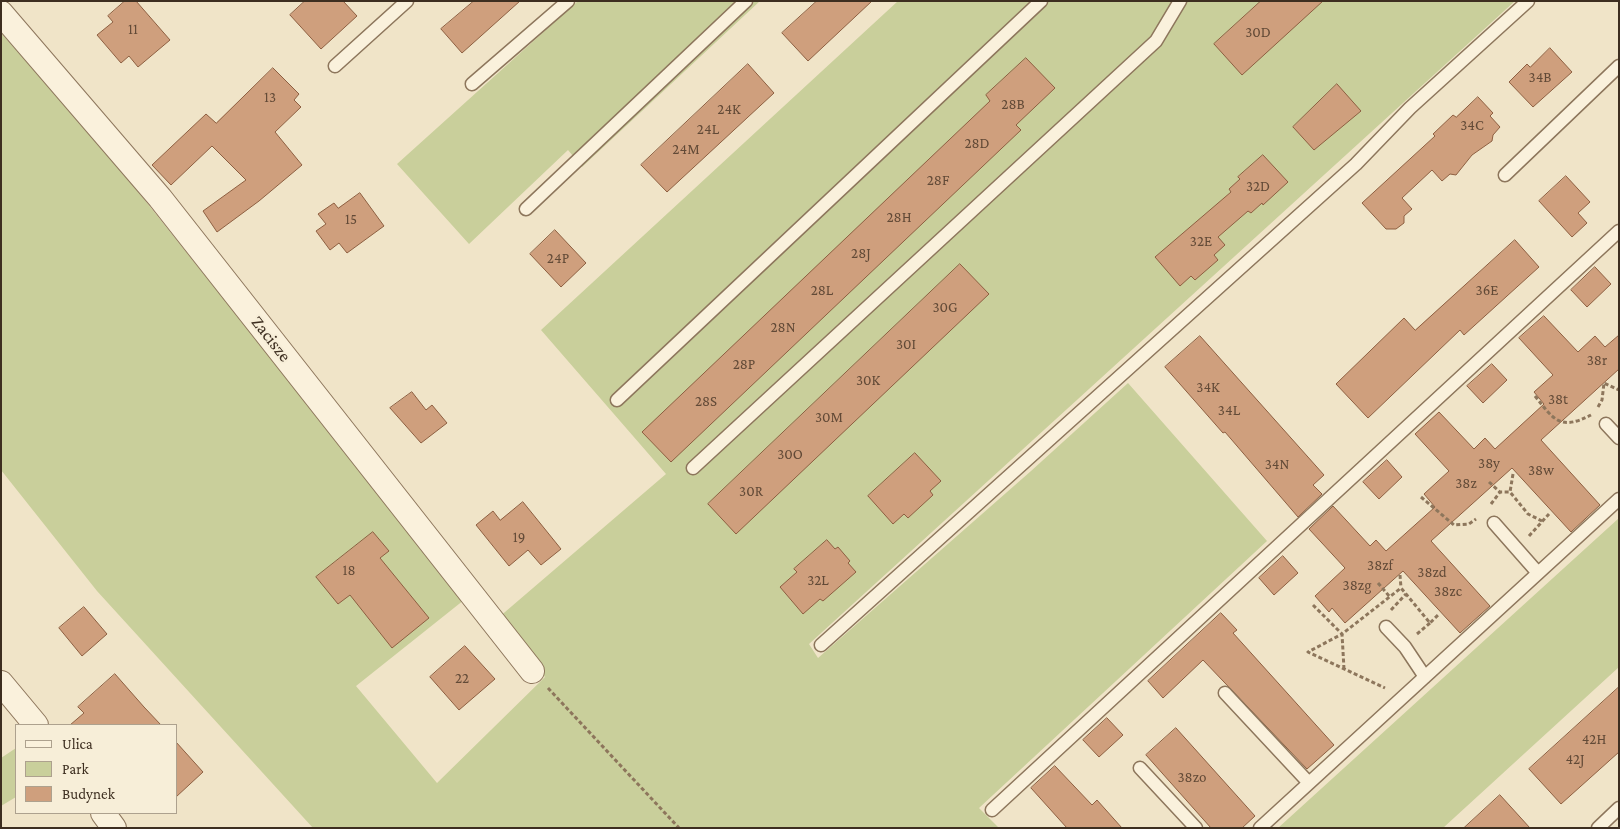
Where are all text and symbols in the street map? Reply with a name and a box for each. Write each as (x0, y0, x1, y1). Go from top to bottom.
house number: 11 (128, 20, 138, 38)
house number: 30D (1245, 23, 1271, 41)
house number: 34B (1529, 68, 1551, 86)
house number: 13 (264, 88, 276, 106)
house number: 28B (1001, 95, 1025, 113)
house number: 24K (717, 100, 741, 118)
house number: 34C (1460, 116, 1484, 134)
house number: 24L (697, 120, 719, 138)
house number: 28D (964, 134, 990, 152)
house number: 24M (672, 140, 700, 158)
house number: 28F (927, 171, 949, 189)
house number: 32D (1246, 177, 1270, 195)
house number: 28H (886, 208, 912, 226)
house number: 15 (345, 210, 357, 228)
house number: 32E (1190, 232, 1212, 250)
house number: 28J (851, 244, 871, 262)
house number: 24P (547, 249, 569, 267)
house number: 28L (811, 281, 833, 299)
house number: 36E (1476, 281, 1498, 299)
house number: 30G (932, 298, 958, 316)
street label: Zacisze (246, 312, 296, 366)
house number: 28N (770, 318, 796, 336)
house number: 30I (896, 335, 916, 353)
house number: 38r (1587, 351, 1607, 369)
house number: 28P (733, 355, 755, 373)
house number: 30K (856, 371, 880, 389)
house number: 34K (1196, 378, 1220, 396)
house number: 38t (1548, 390, 1568, 408)
house number: 28S (695, 392, 717, 410)
house number: 34L (1218, 401, 1240, 419)
house number: 30M (815, 408, 843, 426)
house number: 30O (777, 445, 803, 463)
house number: 38y (1478, 454, 1500, 472)
house number: 34N (1265, 455, 1289, 473)
house number: 38w (1528, 461, 1554, 479)
house number: 38z (1455, 474, 1477, 492)
house number: 30R (739, 482, 763, 500)
house number: 19 (513, 528, 525, 546)
house number: 38zf (1367, 556, 1393, 574)
house number: 18 (342, 561, 356, 579)
house number: 38zd (1417, 563, 1447, 581)
house number: 32L (807, 571, 829, 589)
house number: 38zg (1343, 576, 1371, 594)
house number: 38zc (1434, 582, 1462, 600)
house number: 22 (455, 669, 469, 687)
legend (15, 724, 178, 814)
house number: 42H (1582, 730, 1606, 748)
text: Ulica (62, 736, 93, 752)
house number: 42J (1565, 750, 1585, 768)
text: Park (62, 761, 89, 777)
house number: 38zo (1178, 768, 1206, 786)
text: Budynek (62, 786, 115, 802)

